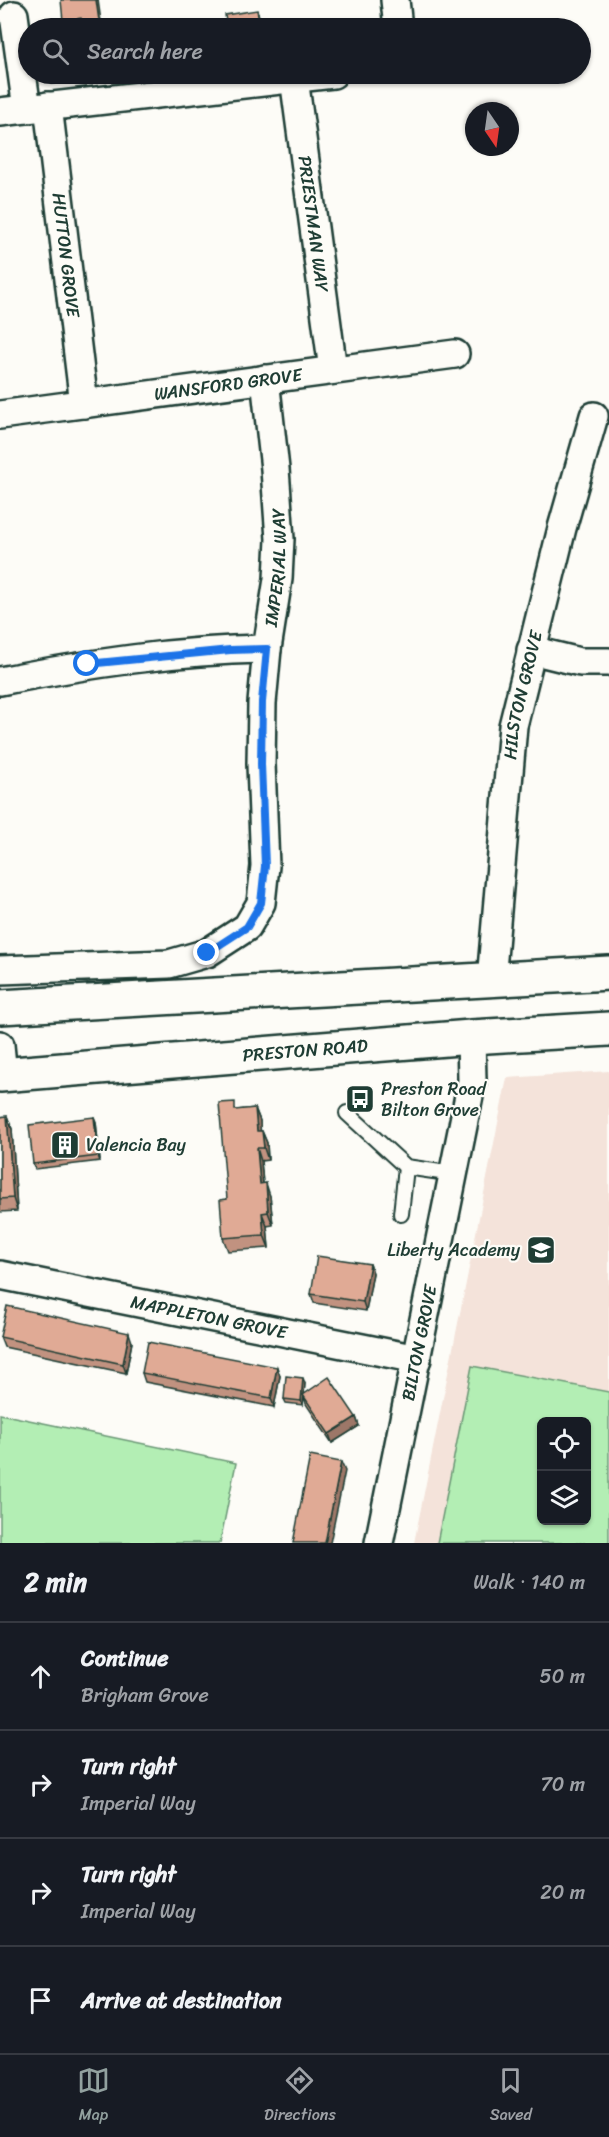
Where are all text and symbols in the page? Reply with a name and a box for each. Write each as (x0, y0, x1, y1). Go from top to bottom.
search box (18, 18, 591, 84)
text: Search here (87, 32, 203, 71)
icon: search (39, 35, 72, 68)
north arrow (465, 102, 519, 156)
street label: PRIESTMAN WAY (289, 154, 339, 295)
street label: HUTTON GROVE (43, 191, 89, 320)
street label: WANSFORD GROVE (152, 359, 305, 410)
street label: IMPERIAL WAY (255, 506, 296, 630)
street label: HILSTON GROVE (494, 626, 552, 761)
route start (73, 650, 99, 676)
route end (193, 939, 219, 965)
street label: PRESTON ROAD (241, 1029, 369, 1071)
place label: Preston Road Bilton Grove (381, 1073, 487, 1126)
bus stop icon: Preston Road Bilton Grove (344, 1083, 376, 1115)
building icon: Valencia Bay (49, 1129, 81, 1161)
place label: Valencia Bay (86, 1129, 187, 1161)
place label: Liberty Academy (387, 1234, 521, 1266)
school or university icon: Liberty Academy (525, 1234, 557, 1266)
street label: BILTON GROVE (392, 1281, 447, 1404)
street label: MAPPLETON GROVE (128, 1286, 291, 1349)
map controls (537, 1417, 591, 1525)
button: locate (537, 1417, 591, 1471)
button: layers (537, 1471, 591, 1525)
text: 2 min (24, 1559, 87, 1605)
text: Walk · 140 m (473, 1565, 585, 1600)
text: Continue (81, 1639, 169, 1678)
text: 50 m (540, 1659, 585, 1694)
icon: ahead (24, 1660, 57, 1693)
text: Brigham Grove (81, 1678, 209, 1713)
text: Turn right (81, 1747, 176, 1786)
text: 70 m (540, 1767, 585, 1802)
icon: right (24, 1768, 57, 1801)
text: Imperial Way (81, 1786, 196, 1821)
text: Turn right (81, 1855, 176, 1894)
text: 20 m (540, 1875, 585, 1910)
icon: right (24, 1876, 57, 1909)
text: Imperial Way (81, 1894, 196, 1929)
text: Arrive at destination (81, 1981, 282, 2020)
icon: arrive (24, 1984, 57, 2017)
tab: Map (77, 2064, 110, 2129)
tab: Directions (264, 2064, 336, 2129)
tab: Saved (490, 2064, 532, 2129)

